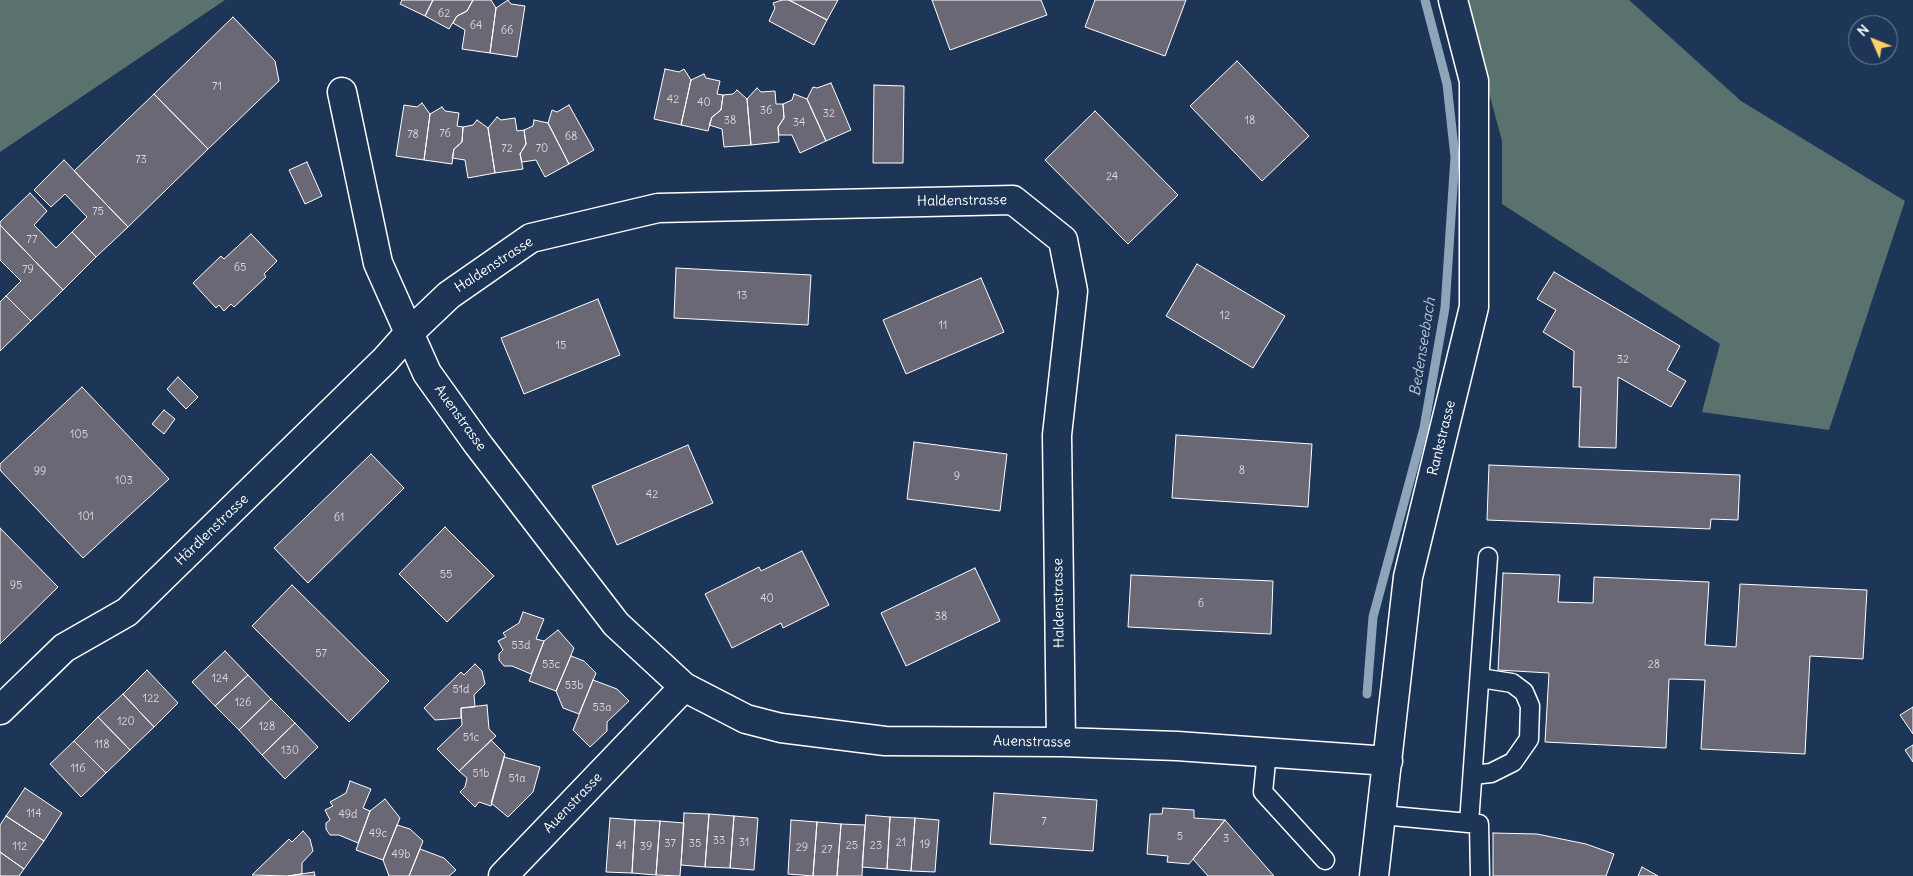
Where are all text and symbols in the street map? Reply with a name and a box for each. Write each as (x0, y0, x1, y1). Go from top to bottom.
house number: 62 (438, 7, 450, 21)
north arrow (1848, 15, 1898, 65)
house number: 64 (470, 19, 482, 33)
text: N (1853, 21, 1873, 40)
house number: 66 (501, 24, 513, 38)
house number: 71 (212, 80, 222, 94)
house number: 42 (667, 93, 679, 107)
house number: 40 (697, 96, 711, 110)
house number: 36 (760, 104, 772, 118)
house number: 32 (823, 107, 835, 121)
house number: 38 (724, 114, 736, 128)
house number: 18 (1245, 114, 1255, 128)
house number: 34 (793, 116, 805, 130)
house number: 76 (439, 127, 451, 141)
house number: 78 (407, 128, 419, 142)
house number: 68 (565, 130, 577, 144)
house number: 72 (501, 142, 513, 156)
house number: 70 (536, 142, 548, 156)
house number: 73 (135, 153, 147, 167)
house number: 24 (1106, 170, 1118, 184)
street label: Haldenstrasse (917, 192, 1007, 210)
house number: 75 (92, 205, 104, 219)
house number: 77 (27, 233, 37, 247)
street label: Haldenstrasse (452, 233, 536, 297)
house number: 65 (234, 261, 246, 275)
house number: 79 (22, 263, 34, 277)
house number: 13 (737, 289, 747, 303)
water label: Bedenseebach (1406, 296, 1440, 398)
house number: 12 (1220, 309, 1230, 323)
house number: 11 (939, 319, 947, 333)
house number: 15 (556, 339, 566, 353)
house number: 32 (1617, 353, 1629, 367)
street label: Auenstrasse (430, 382, 490, 454)
street label: Rankstrasse (1425, 399, 1459, 477)
house number: 105 (70, 428, 88, 442)
house number: 8 (1239, 464, 1245, 478)
house number: 99 (34, 465, 46, 479)
house number: 9 (954, 470, 960, 484)
house number: 103 (115, 474, 133, 488)
house number: 42 (646, 488, 658, 502)
street label: Härdlenstrasse (172, 491, 252, 569)
house number: 101 (78, 510, 94, 524)
house number: 61 (334, 511, 344, 525)
street label: Haldenstrasse (1050, 558, 1068, 648)
house number: 55 (440, 568, 452, 582)
house number: 95 (10, 579, 22, 593)
house number: 40 (760, 592, 774, 606)
house number: 6 (1198, 597, 1204, 611)
house number: 38 (935, 610, 947, 624)
house number: 53d (511, 639, 531, 653)
house number: 57 (315, 647, 327, 661)
house number: 53c (542, 658, 560, 672)
house number: 28 (1648, 658, 1660, 672)
house number: 124 (212, 672, 228, 686)
house number: 53b (565, 679, 583, 693)
house number: 51d (452, 683, 470, 697)
house number: 122 (143, 692, 159, 706)
house number: 126 (235, 696, 251, 710)
house number: 53a (593, 701, 611, 715)
house number: 120 (117, 715, 135, 729)
house number: 128 (259, 720, 275, 734)
house number: 51c (463, 731, 479, 745)
street label: Auenstrasse (993, 733, 1071, 751)
house number: 118 (94, 738, 110, 752)
house number: 130 (281, 744, 299, 758)
house number: 116 (70, 762, 86, 776)
house number: 51b (473, 767, 489, 781)
street label: Auenstrasse (540, 769, 606, 837)
house number: 51a (509, 772, 525, 786)
house number: 114 (26, 807, 42, 821)
house number: 49d (338, 808, 358, 822)
house number: 7 (1041, 815, 1047, 829)
house number: 49c (369, 827, 387, 841)
house number: 5 (1177, 830, 1183, 844)
house number: 3 (1223, 832, 1229, 846)
house number: 33 (713, 834, 725, 848)
house number: 31 (739, 836, 749, 850)
house number: 21 (896, 836, 906, 850)
house number: 37 (664, 837, 676, 851)
house number: 35 (689, 837, 701, 851)
house number: 19 (920, 838, 930, 852)
house number: 41 (616, 839, 626, 853)
house number: 25 (846, 839, 858, 853)
house number: 23 (870, 839, 882, 853)
house number: 112 (13, 840, 27, 854)
house number: 39 (640, 840, 652, 854)
house number: 29 (796, 841, 808, 855)
house number: 27 (821, 843, 833, 857)
house number: 49b (392, 848, 410, 862)

